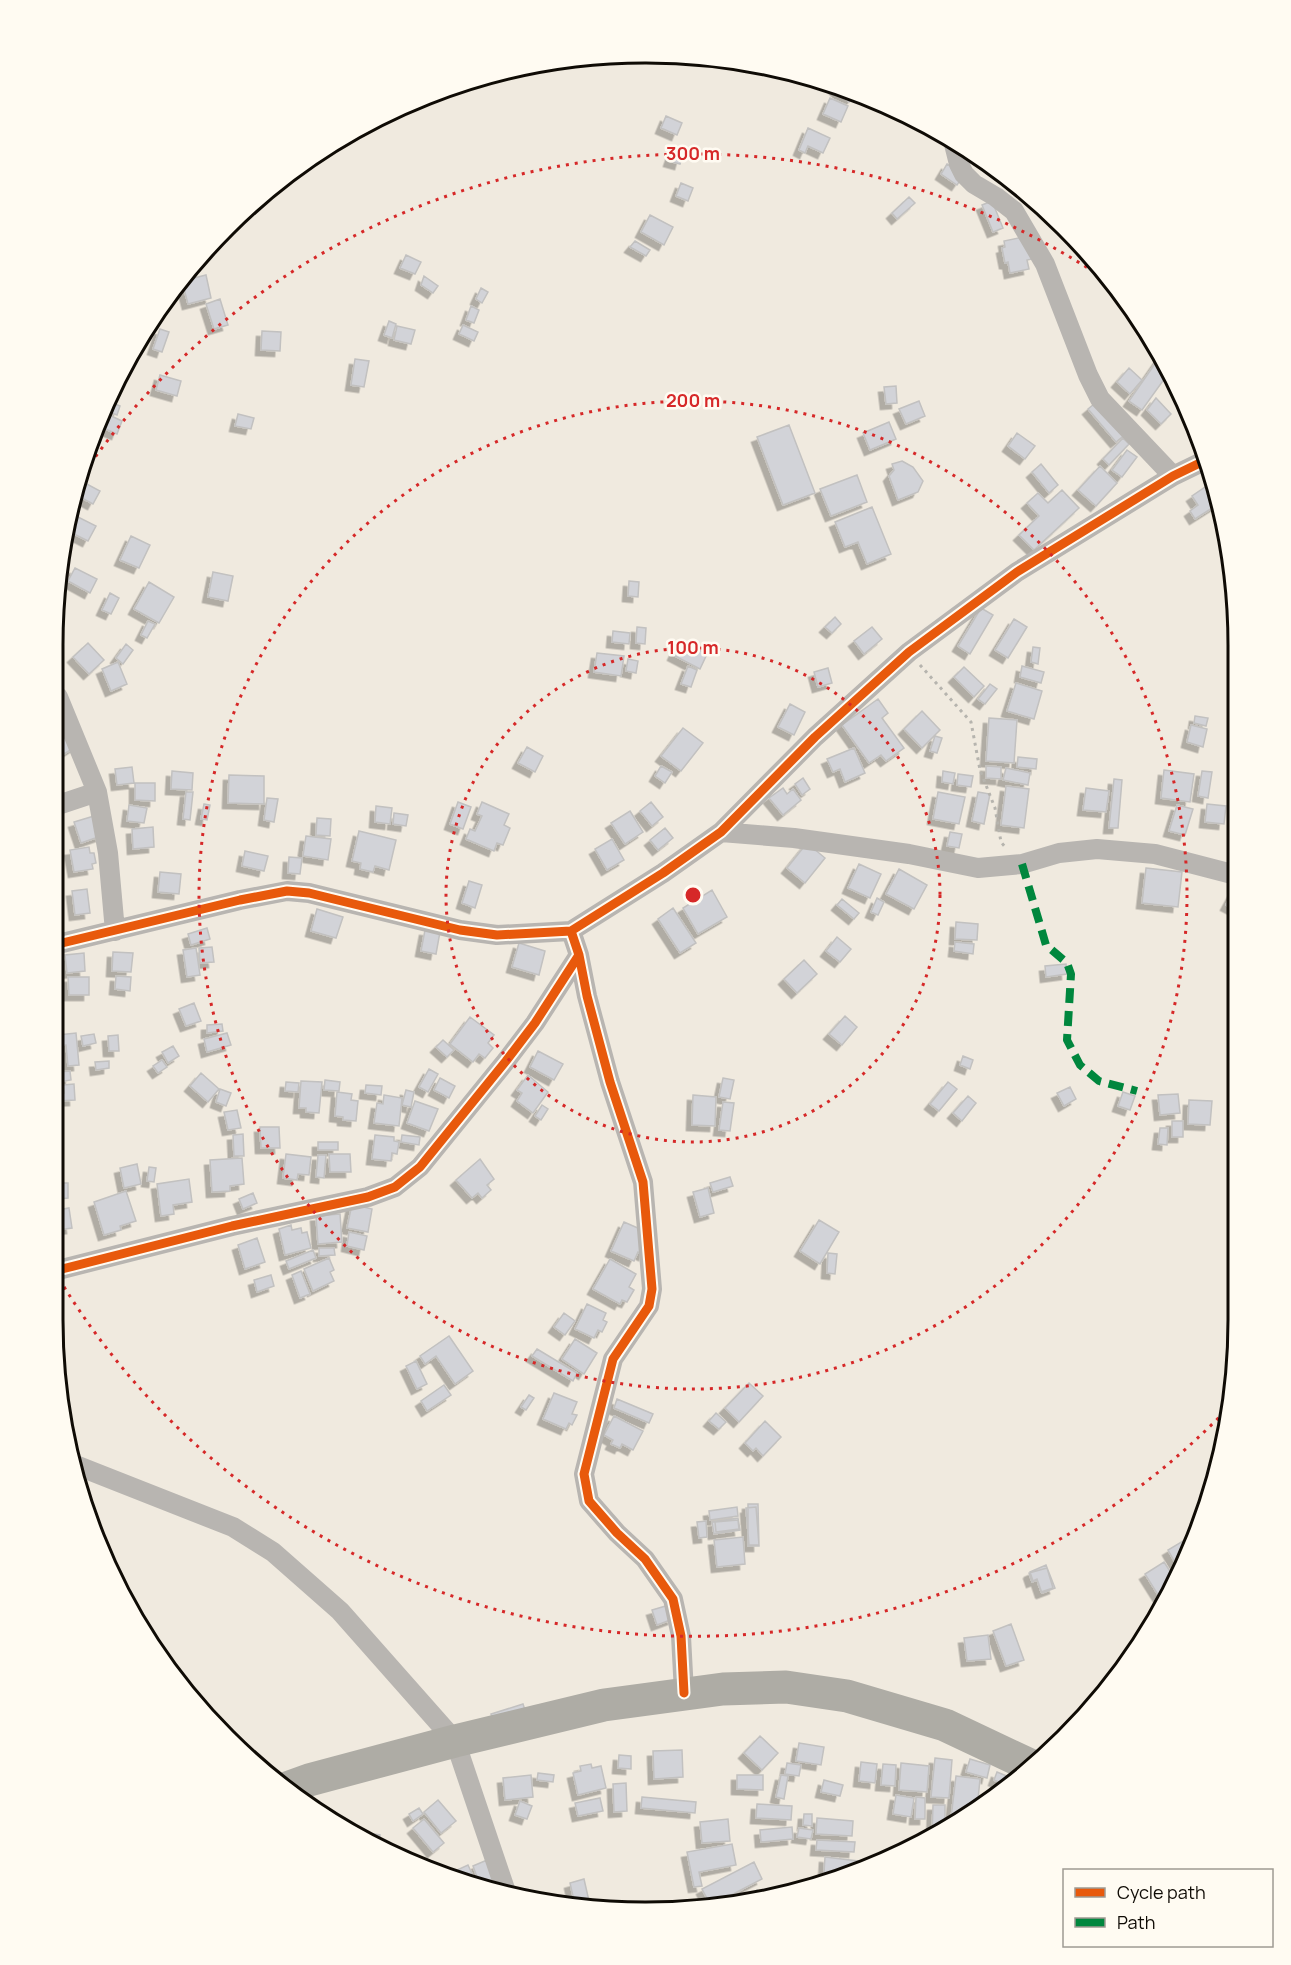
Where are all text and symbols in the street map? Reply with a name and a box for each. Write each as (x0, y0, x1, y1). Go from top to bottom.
text: 300 m (666, 141, 720, 165)
text: 200 m (666, 388, 720, 412)
text: 100 m (667, 635, 719, 659)
centre of rings (683, 885, 703, 905)
legend (1063, 1869, 1273, 1947)
text: Cycle path (1117, 1880, 1206, 1904)
text: Path (1117, 1910, 1155, 1934)

